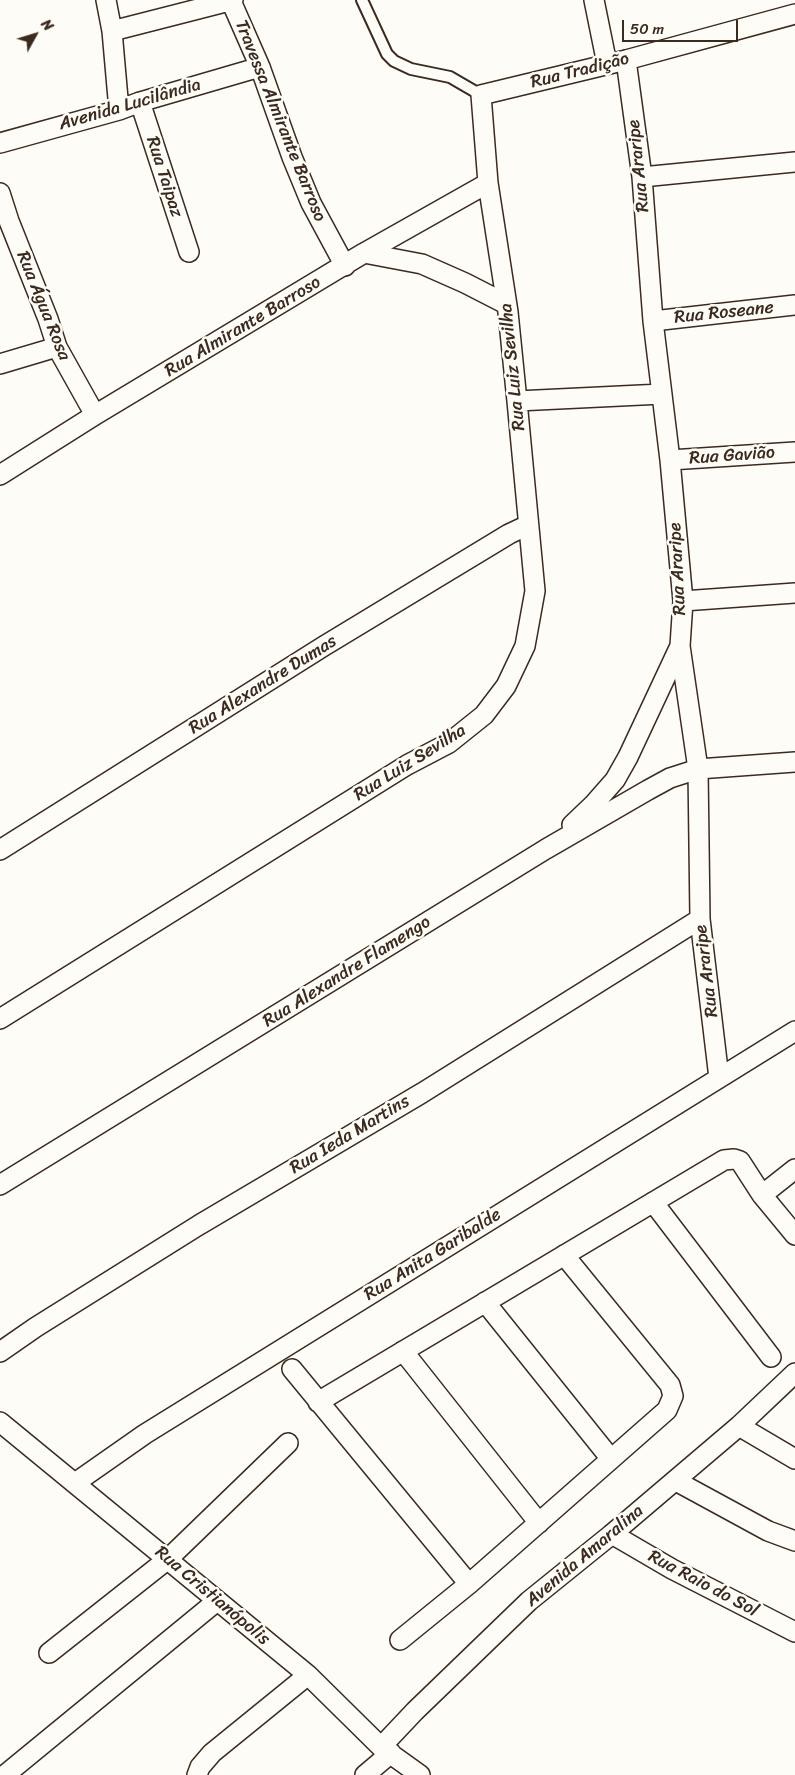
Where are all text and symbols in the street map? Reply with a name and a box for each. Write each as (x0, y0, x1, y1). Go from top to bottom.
north arrow (10, 10, 60, 60)
scale bar (625, 10, 741, 42)
text: N (34, 14, 60, 37)
text: 50 m (630, 16, 664, 42)
street label: Travessa Almirante Barroso (230, 17, 330, 225)
street label: Rua Tradição (529, 48, 631, 94)
street label: Avenida Lucilândia (57, 74, 203, 136)
street label: Rua Araripe (623, 119, 655, 213)
street label: Rua Taipaz (141, 134, 187, 220)
street label: Rua Água Rosa (11, 248, 75, 364)
street label: Rua Almirante Barroso (161, 272, 325, 382)
street label: Rua Roseane (673, 297, 775, 329)
street label: Rua Luiz Sevilha (496, 302, 530, 432)
street label: Rua Gavião (688, 442, 776, 470)
street label: Rua Araripe (665, 522, 691, 616)
street label: Rua Alexandre Dumas (185, 631, 341, 739)
street label: Rua Luiz Sevilha (350, 720, 470, 806)
street label: Rua Alexandre Flamengo (259, 912, 435, 1032)
street label: Rua Araripe (691, 924, 723, 1018)
street label: Rua Ieda Martins (286, 1091, 414, 1179)
street label: Rua Anita Garibalde (361, 1204, 505, 1306)
street label: Avenida Amaralina (522, 1500, 648, 1612)
street label: Rua Cristianópolis (150, 1542, 274, 1650)
street label: Rua Raio do Sol (644, 1546, 762, 1622)

